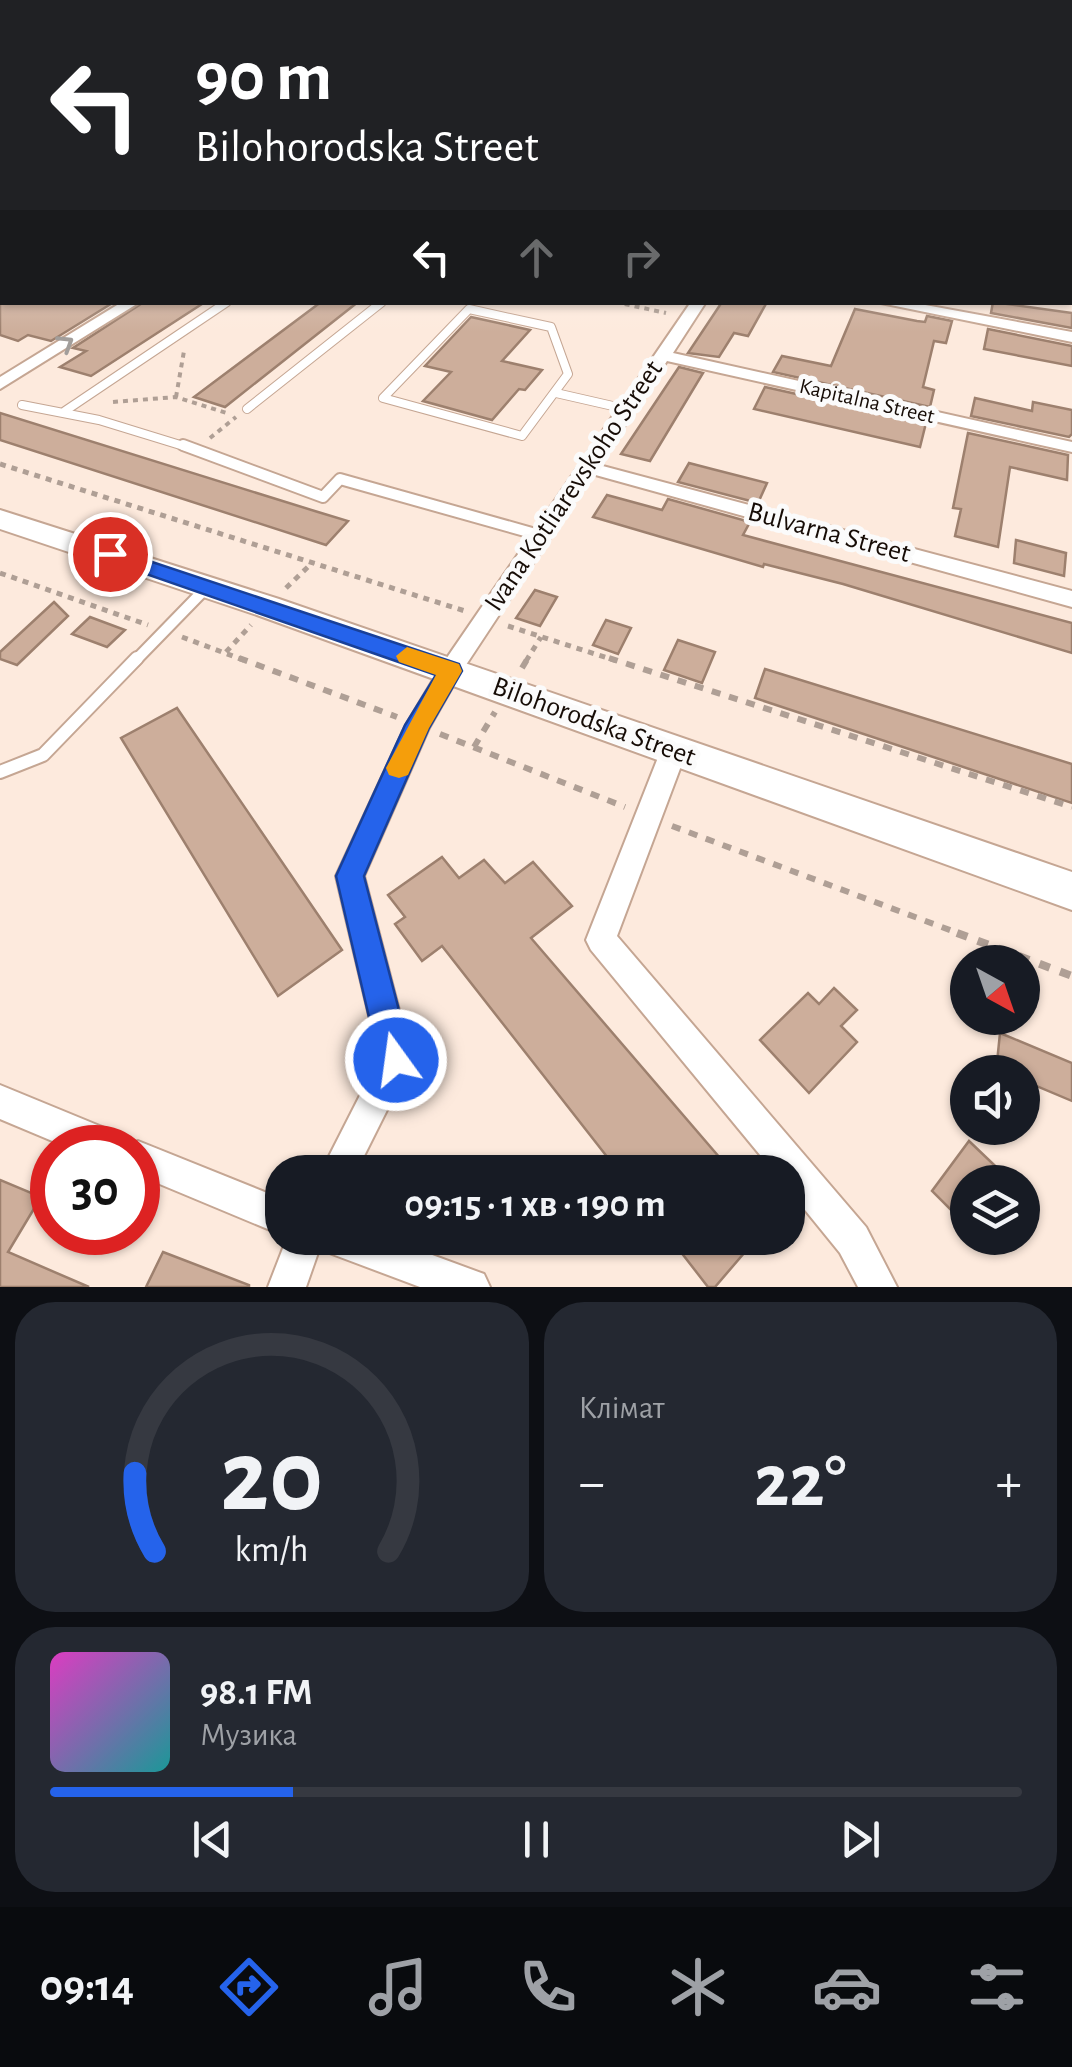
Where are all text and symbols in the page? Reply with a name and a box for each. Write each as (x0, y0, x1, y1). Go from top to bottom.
icon: left (30, 40, 160, 170)
text: 90 m (195, 43, 332, 113)
text: Bilohorodska Street (195, 125, 539, 170)
icon: left (404, 230, 459, 285)
icon: ahead (509, 230, 564, 285)
icon: right (614, 230, 669, 285)
one-way arrow (55, 336, 73, 355)
street label: Ivana Kotliarevskoho Street (480, 356, 668, 616)
street label: Kapitalna Street (797, 375, 937, 427)
street label: Bulvarna Street (745, 498, 913, 568)
pin (68, 512, 153, 597)
icon: arrive (83, 527, 138, 582)
street label: Bilohorodska Street (489, 672, 699, 772)
north arrow (950, 945, 1040, 1035)
map controls (950, 945, 1040, 1255)
position arrow (344, 1008, 448, 1112)
button: sound (950, 1055, 1040, 1145)
speed limit sign: 30 (30, 1125, 160, 1255)
button: layers (950, 1165, 1040, 1255)
text: 09:15 · 1 хв · 190 m (404, 1186, 666, 1224)
text: Клімат (579, 1392, 665, 1424)
text: 20 (220, 1426, 323, 1530)
text: 22° (754, 1445, 847, 1520)
text: − (579, 1456, 605, 1511)
text: + (996, 1456, 1022, 1511)
text: km/h (235, 1532, 309, 1568)
text: 98.1 FM (200, 1674, 312, 1712)
text: Музика (200, 1719, 297, 1751)
icon: previous (185, 1812, 240, 1867)
icon: pause (509, 1812, 564, 1867)
icon: next (833, 1812, 888, 1867)
icon: directions (214, 1952, 284, 2022)
icon: music (363, 1952, 433, 2022)
icon: phone (513, 1952, 583, 2022)
icon: climate (663, 1952, 733, 2022)
icon: car (812, 1952, 882, 2022)
icon: filters (962, 1952, 1032, 2022)
text: 09:14 (40, 1964, 134, 2009)

